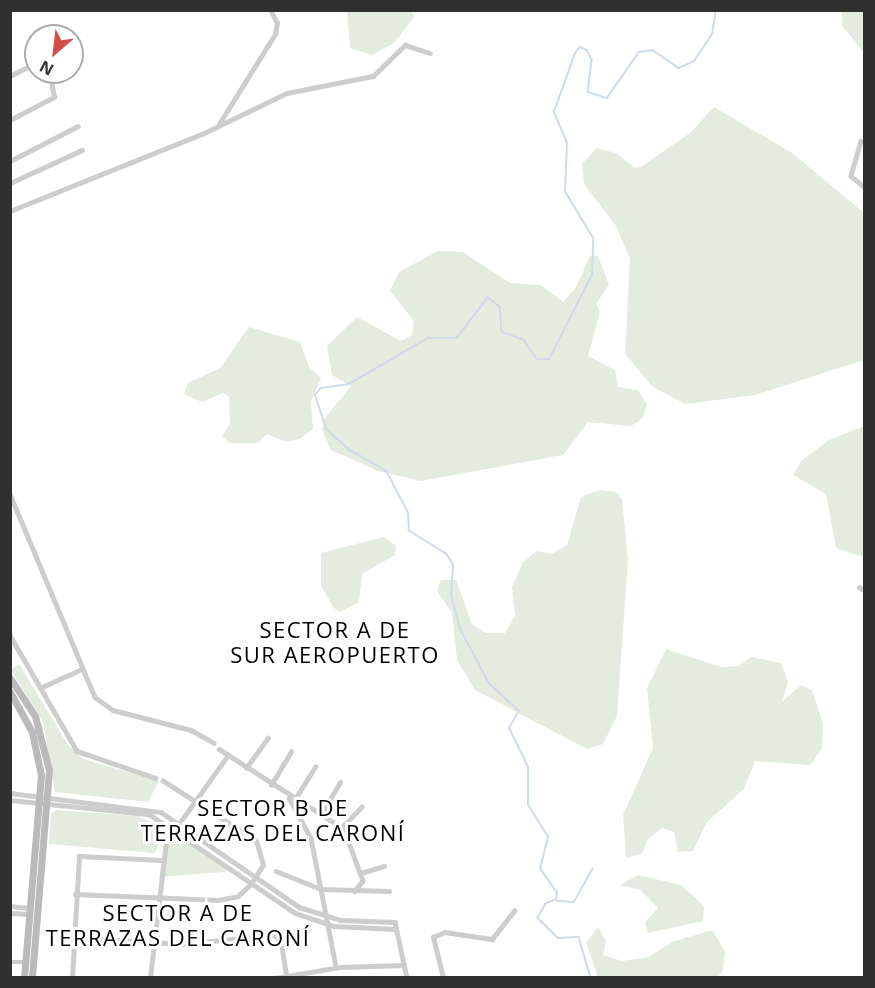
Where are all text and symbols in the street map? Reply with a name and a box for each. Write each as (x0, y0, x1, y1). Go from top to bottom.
north arrow (24, 24, 84, 84)
text: N (36, 55, 57, 81)
district label: SECTOR A DE SUR AEROPUERTO (230, 616, 440, 668)
district label: SECTOR B DE TERRAZAS DEL CARONÍ (141, 794, 405, 846)
district label: SECTOR A DE TERRAZAS DEL CARONÍ (46, 899, 310, 950)

